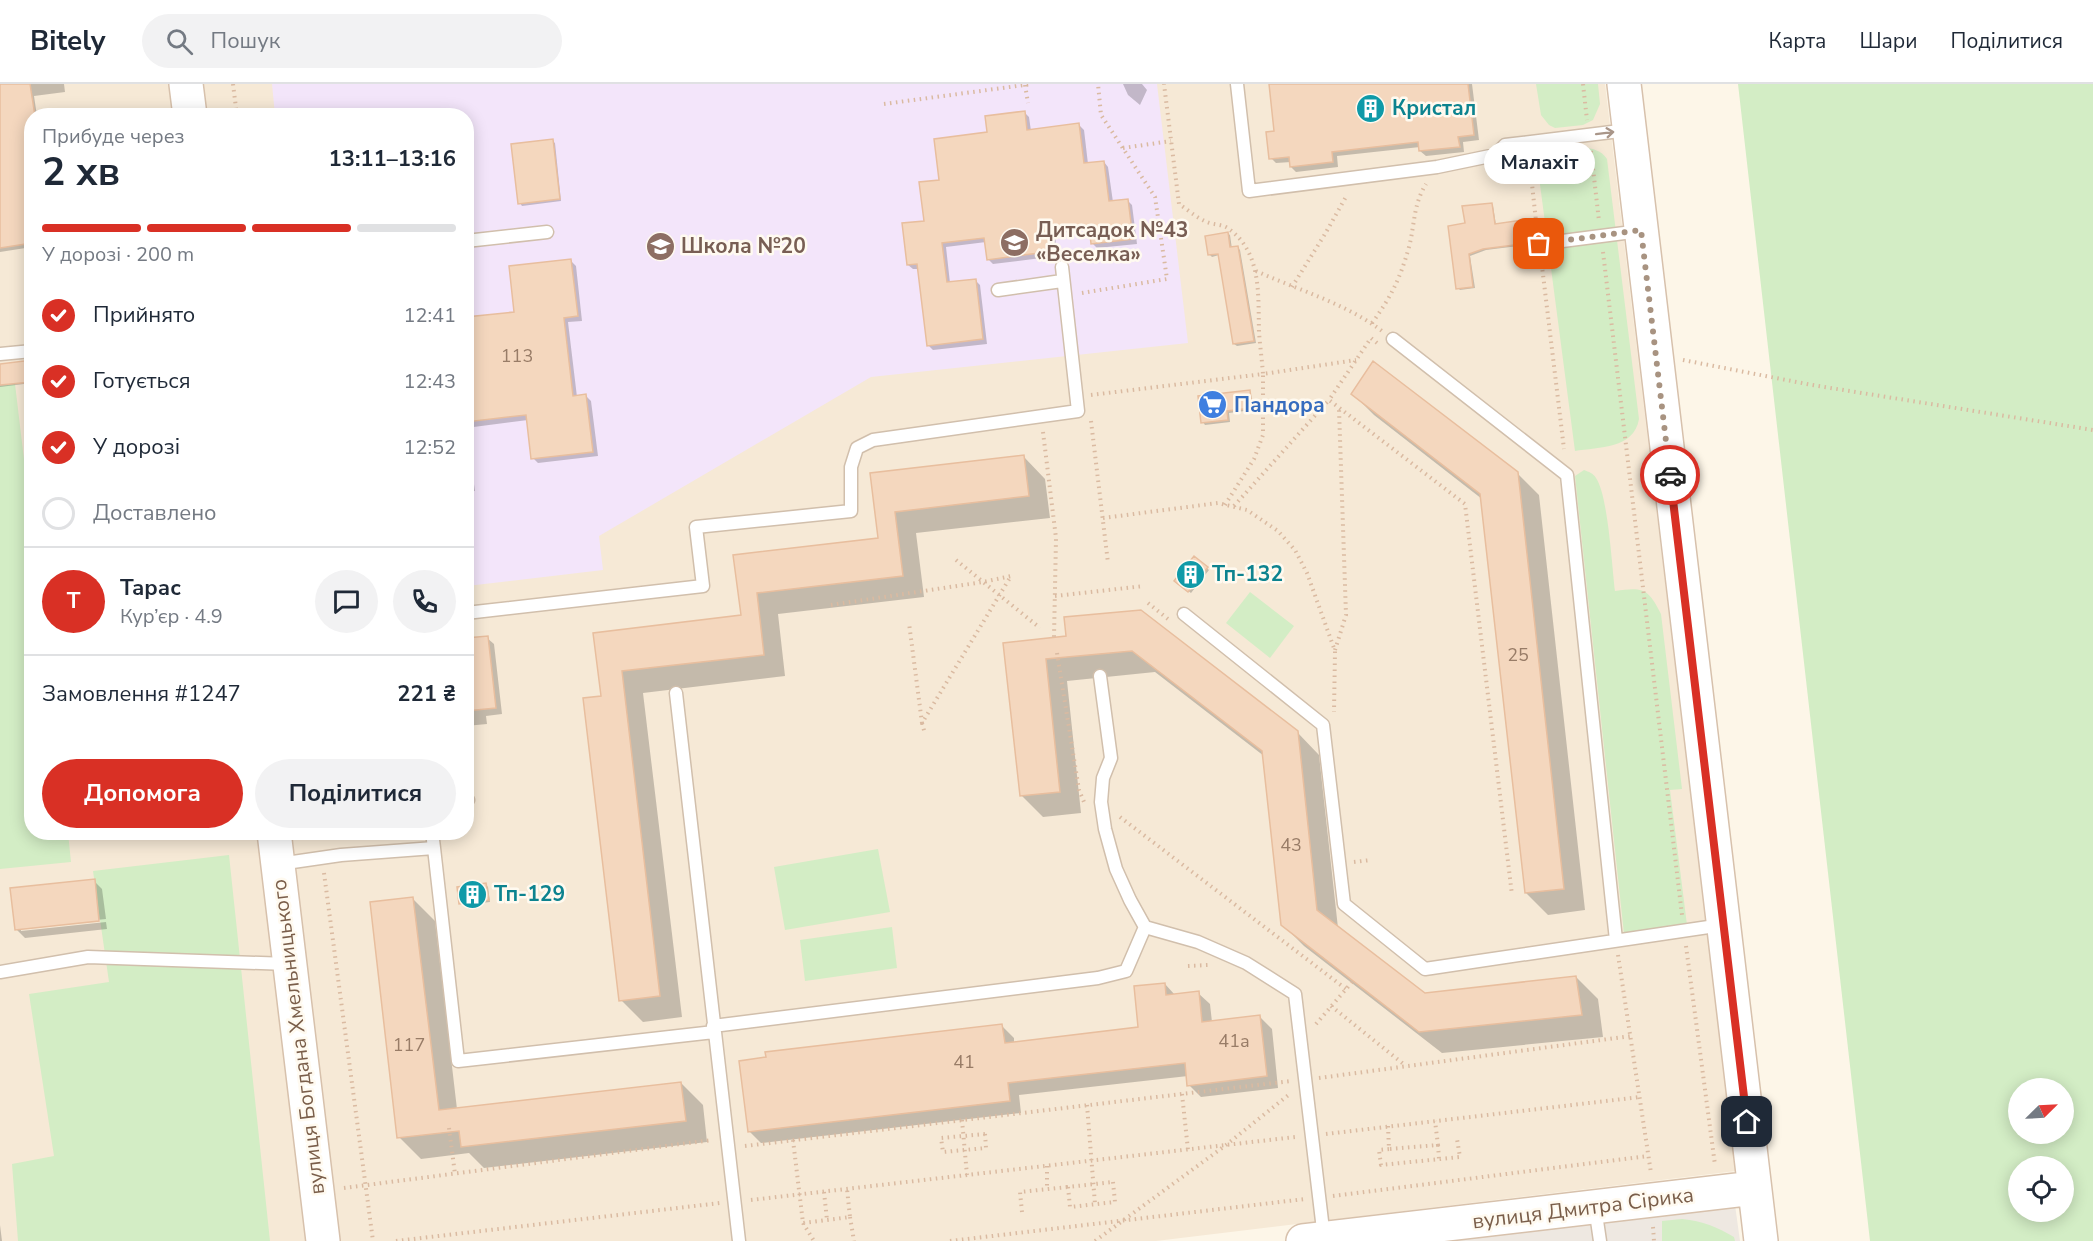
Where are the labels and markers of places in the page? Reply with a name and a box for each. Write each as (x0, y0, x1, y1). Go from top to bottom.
building icon: Кристал (1355, 92, 1387, 124)
place label: Кристал (1392, 94, 1476, 122)
callout: Малахіт (1484, 142, 1594, 184)
place label: Дитсадок №43 «Веселка» (1036, 216, 1188, 268)
pin (1513, 218, 1564, 269)
school or university icon: Дитсадок №43 «Веселка» (999, 226, 1031, 258)
school or university icon: Школа №20 (644, 230, 676, 262)
place label: Школа №20 (681, 232, 806, 260)
supermarket icon: Пандора (1197, 389, 1229, 421)
place label: Пандора (1234, 391, 1325, 419)
building icon: Тп-132 (1175, 558, 1207, 590)
place label: Тп-132 (1212, 560, 1283, 588)
building icon: Тп-129 (457, 878, 489, 910)
place label: Тп-129 (494, 880, 565, 908)
pin (1721, 1096, 1772, 1147)

